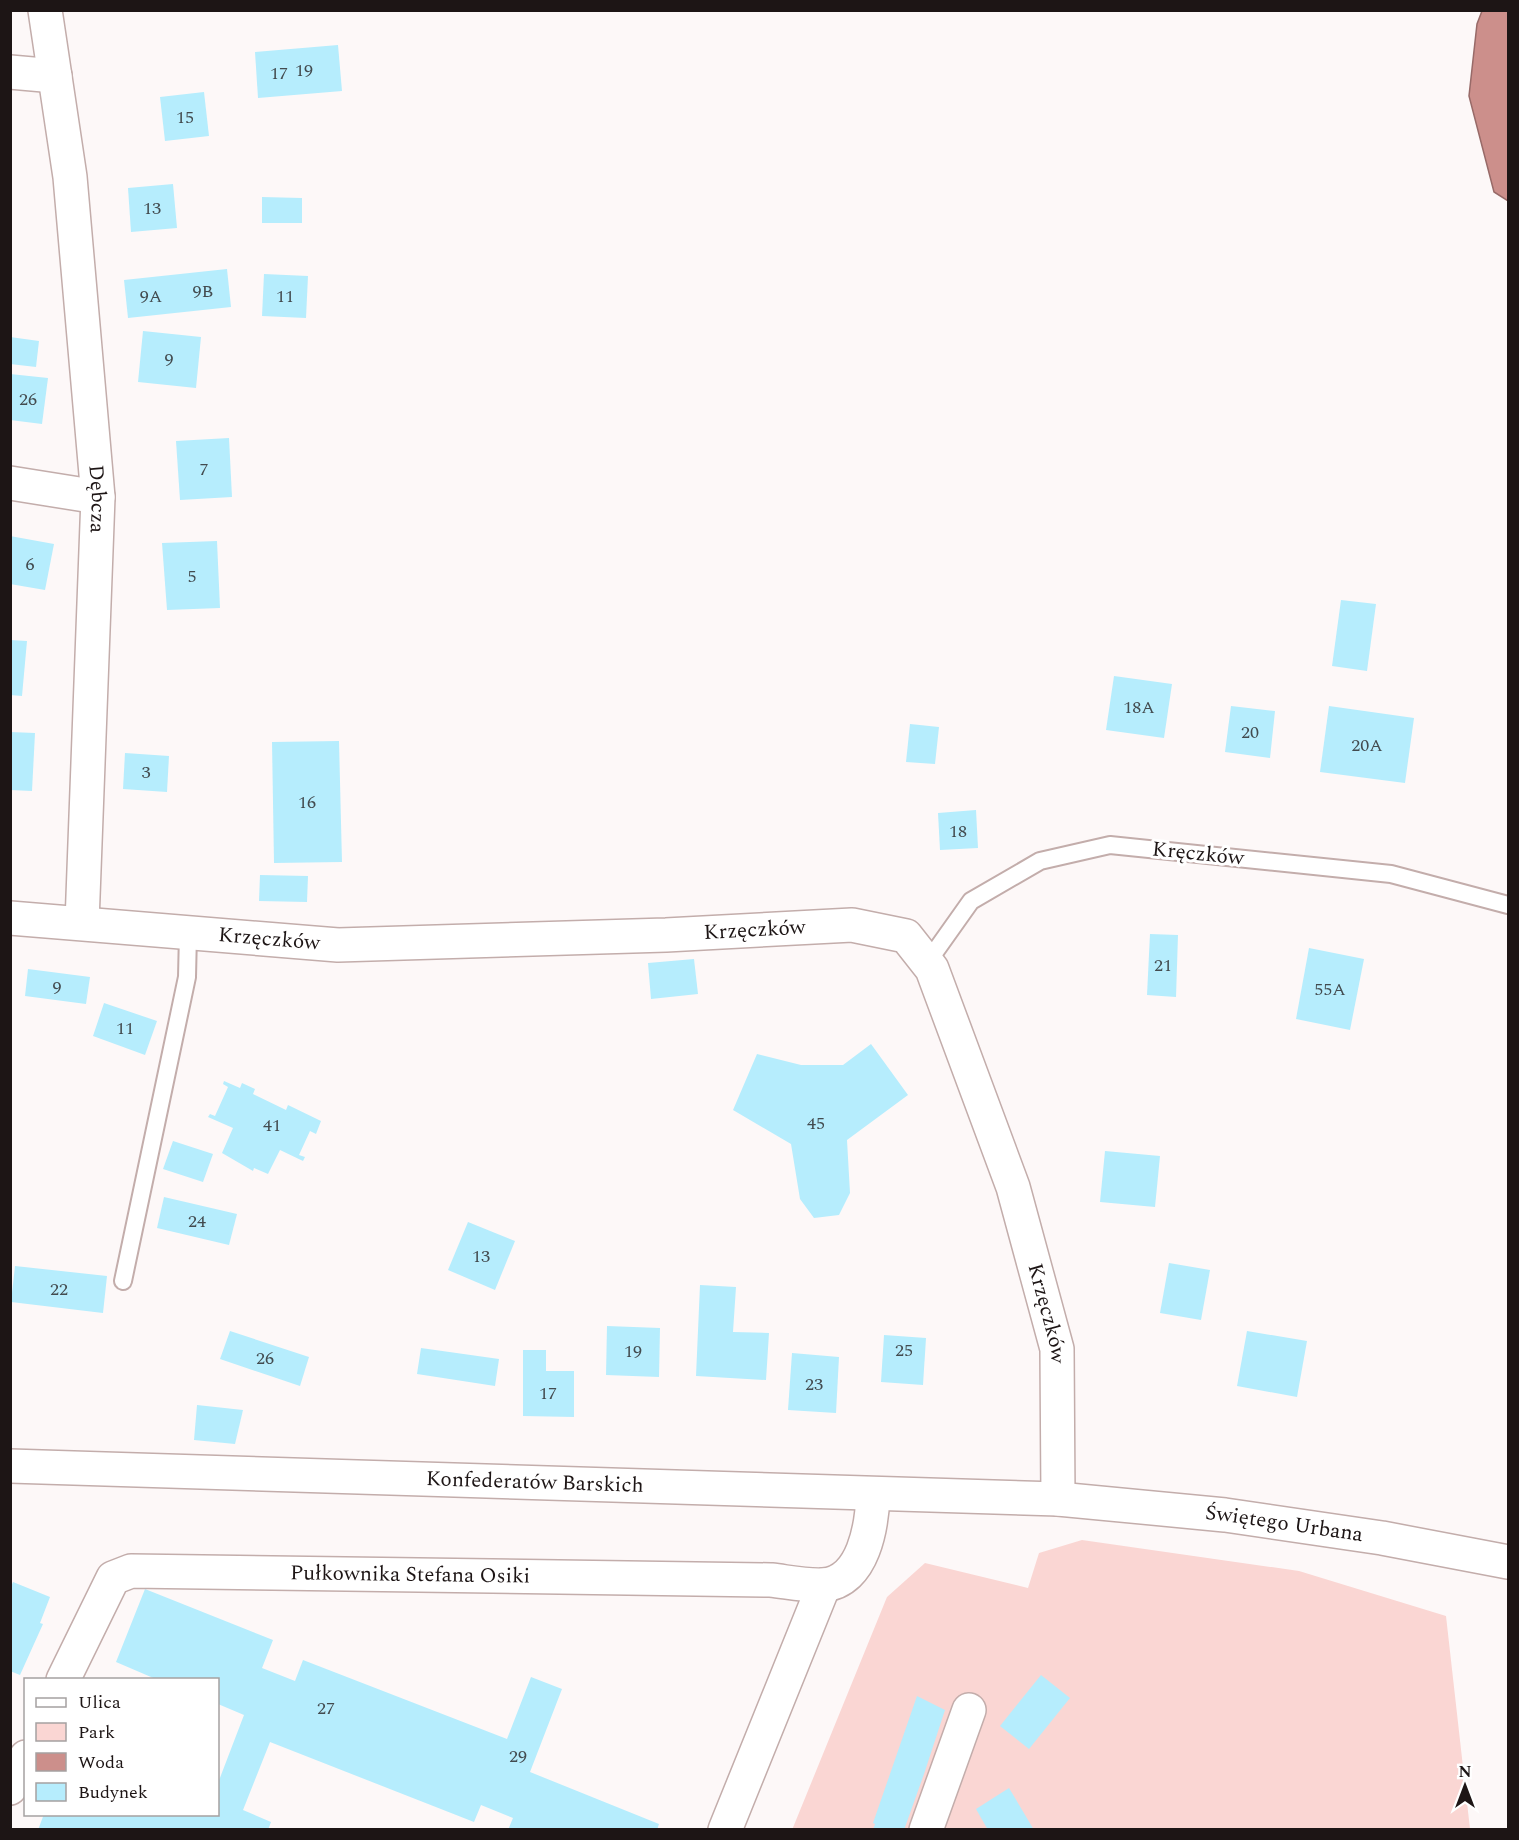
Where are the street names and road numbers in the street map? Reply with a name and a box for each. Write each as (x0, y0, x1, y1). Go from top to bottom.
street label: Dębcza (79, 463, 114, 535)
street label: Kręczków (1151, 833, 1247, 875)
street label: Krzęczków (703, 911, 808, 949)
street label: Krzęczków (217, 919, 322, 960)
street label: Krzęczków (1018, 1260, 1073, 1364)
street label: Konfederatów Barskich (425, 1463, 644, 1502)
street label: Świętego Urbana (1204, 1497, 1366, 1551)
street label: Pułkownika Stefana Osiki (290, 1557, 530, 1593)

